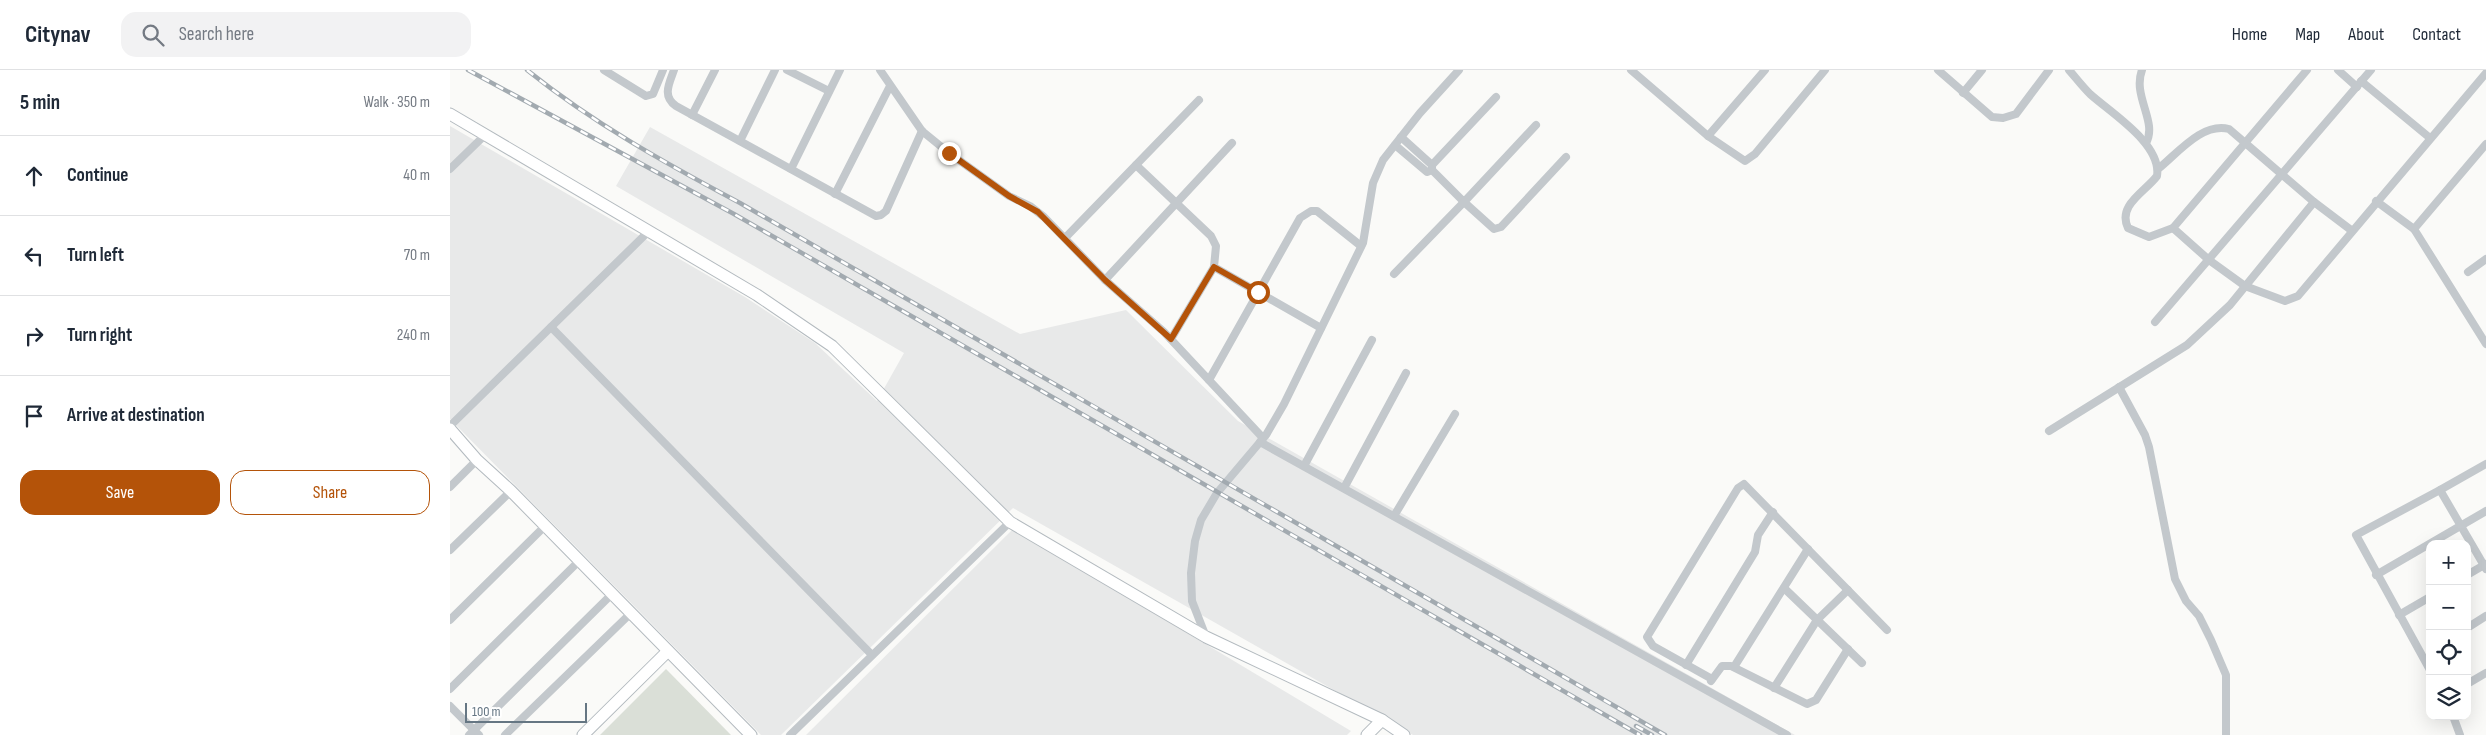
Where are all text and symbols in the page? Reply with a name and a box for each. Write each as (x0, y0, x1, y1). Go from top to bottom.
search box (121, 12, 471, 57)
text: Citynav (25, 20, 91, 49)
icon: search (139, 21, 167, 49)
text: Search here (179, 23, 254, 46)
text: Home (2232, 24, 2267, 45)
text: Map (2295, 24, 2320, 45)
text: About (2348, 24, 2384, 45)
text: Contact (2412, 24, 2461, 45)
text: 5 min (20, 90, 60, 115)
text: Walk · 350 m (363, 93, 430, 112)
route end (938, 142, 961, 165)
icon: ahead (20, 162, 48, 190)
text: Continue (67, 164, 128, 187)
text: 40 m (403, 166, 430, 185)
icon: left (20, 242, 48, 270)
text: Turn left (67, 244, 124, 267)
text: 70 m (404, 246, 430, 265)
route start (1247, 281, 1270, 304)
icon: right (20, 322, 48, 350)
text: Turn right (67, 324, 132, 347)
text: 240 m (397, 326, 430, 345)
icon: arrive (20, 402, 48, 430)
text: Arrive at destination (67, 404, 205, 427)
button: Save (20, 470, 220, 515)
button: Share (230, 470, 430, 515)
map controls (2426, 540, 2471, 720)
button: + (2426, 540, 2471, 585)
button: − (2426, 585, 2471, 630)
button: locate (2426, 630, 2471, 675)
button: layers (2426, 675, 2471, 720)
scale bar (465, 700, 588, 723)
text: 100 m (472, 703, 501, 720)

